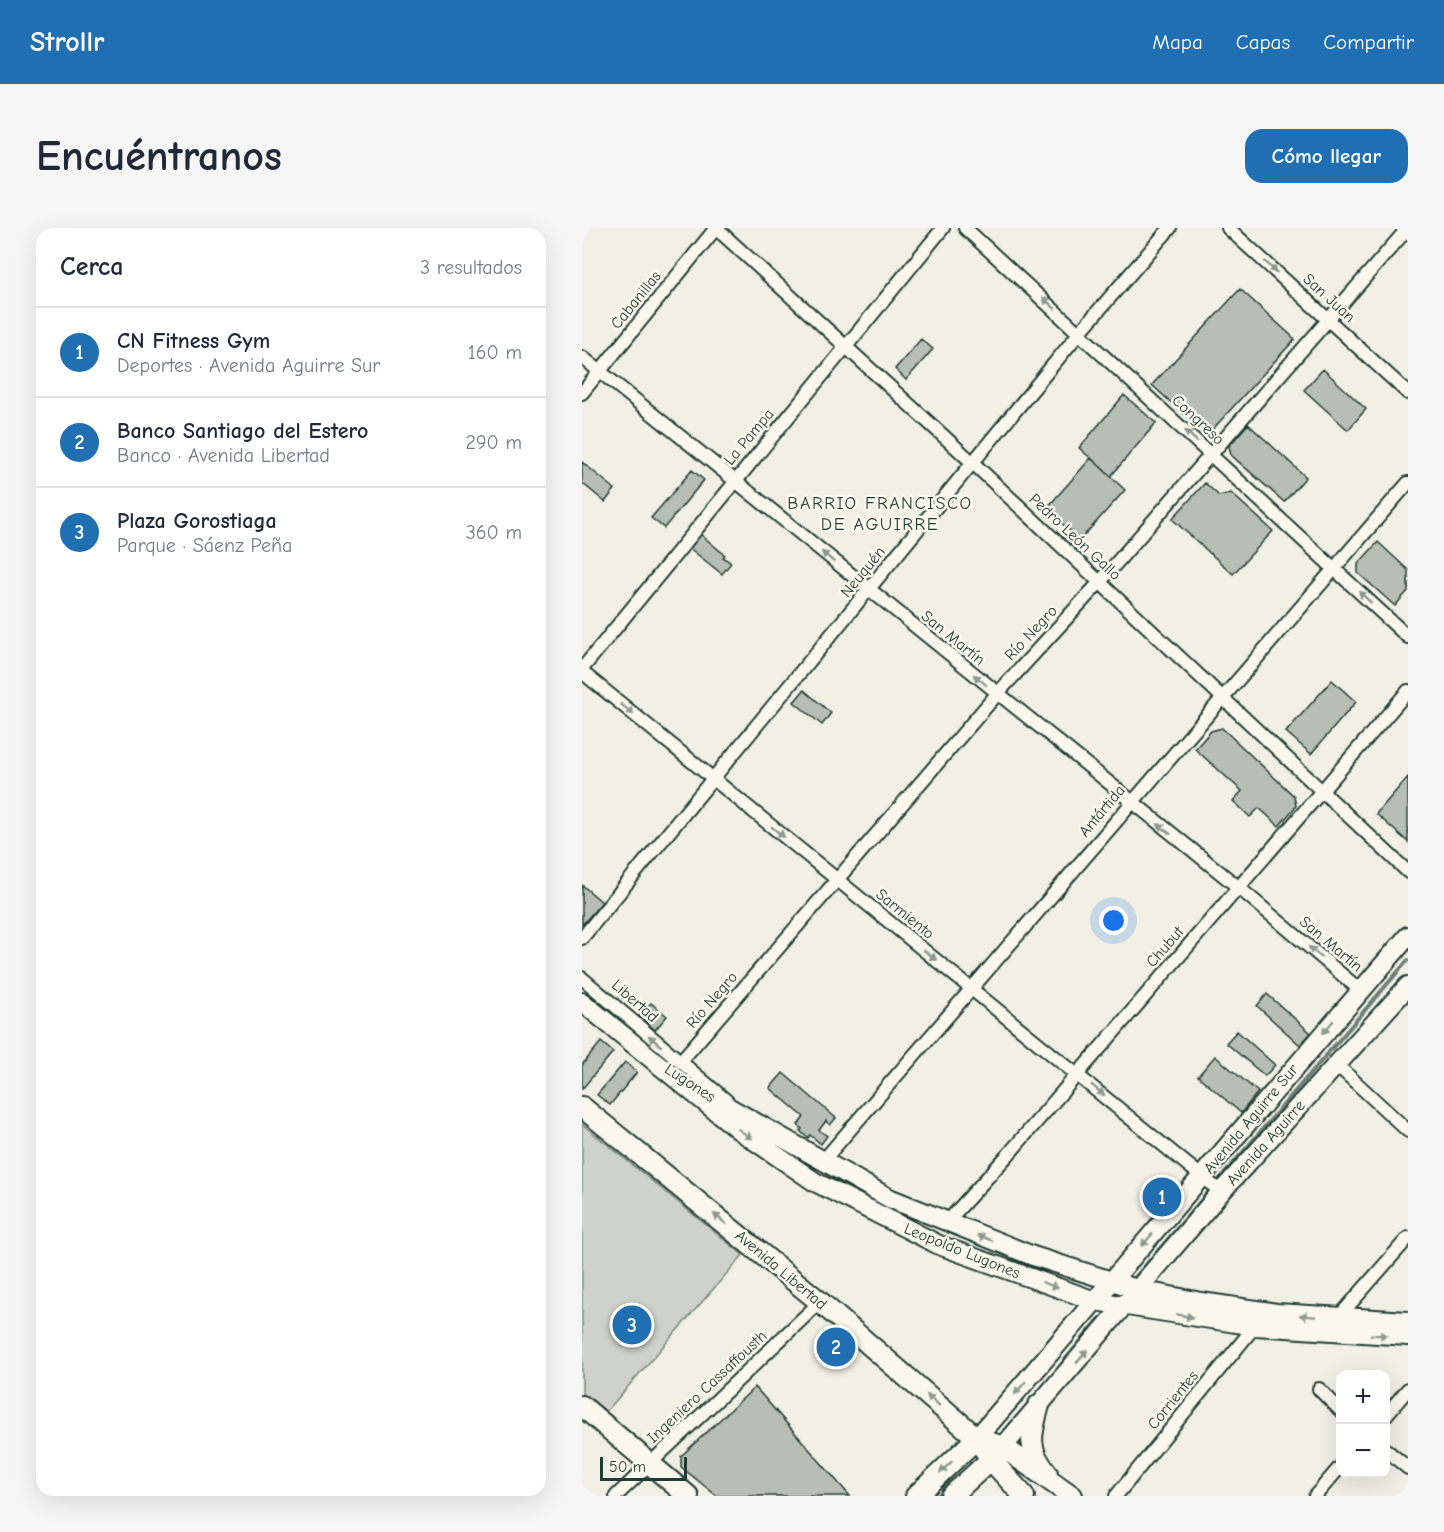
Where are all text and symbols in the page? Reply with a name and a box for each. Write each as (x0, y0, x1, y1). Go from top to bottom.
text: Strollr (30, 26, 104, 58)
text: Mapa (1152, 30, 1203, 54)
text: Capas (1236, 30, 1290, 54)
text: Compartir (1323, 30, 1414, 54)
button: Cómo llegar (1245, 129, 1408, 183)
text: Encuéntranos (36, 132, 282, 181)
text: Cerca (60, 252, 124, 282)
text: 3 resultados (420, 256, 522, 279)
one-way arrow (1263, 260, 1278, 273)
street label: Cabanillas (607, 267, 665, 333)
street label: San Juan (1299, 270, 1359, 326)
one-way arrow (1041, 296, 1056, 310)
text: CN Fitness Gym (117, 328, 270, 354)
text: 1 (76, 341, 83, 364)
text: 160 m (468, 341, 522, 364)
text: Deportes · Avenida Aguirre Sur (117, 354, 380, 377)
street label: Congreso (1168, 391, 1228, 449)
street label: La Pampa (720, 405, 778, 469)
text: Banco Santiago del Estero (117, 418, 368, 444)
one-way arrow (1184, 429, 1199, 443)
text: 2 (75, 431, 84, 454)
text: 290 m (466, 431, 522, 454)
text: Banco · Avenida Libertad (117, 444, 330, 467)
street label: Pedro León Gallo (1026, 490, 1124, 584)
district label: BARRIO FRANCISCO DE AGUIRRE (787, 493, 973, 535)
text: Plaza Gorostiaga (117, 508, 277, 534)
text: 3 (75, 521, 84, 544)
text: 360 m (466, 521, 522, 544)
text: Parque · Sáenz Peña (117, 534, 292, 557)
street label: Neuquén (837, 543, 889, 601)
one-way arrow (821, 551, 836, 564)
one-way arrow (1358, 590, 1373, 604)
street label: Río Negro (1001, 602, 1061, 664)
street label: San Martín (918, 607, 988, 669)
one-way arrow (972, 673, 988, 686)
one-way arrow (619, 702, 635, 715)
street label: Antártida (1075, 782, 1129, 840)
one-way arrow (1157, 823, 1172, 835)
one-way arrow (770, 826, 786, 839)
street label: Sarmiento (872, 885, 938, 943)
your location (1099, 906, 1128, 935)
street label: San Martín (1296, 913, 1366, 975)
street label: Chubut (1142, 923, 1188, 971)
one-way arrow (1308, 946, 1323, 959)
one-way arrow (922, 948, 938, 961)
street label: Río Negro (683, 968, 741, 1032)
street label: Libertad (608, 976, 662, 1026)
one-way arrow (1322, 1019, 1335, 1034)
one-way arrow (647, 1034, 663, 1047)
street label: Lugones (661, 1060, 719, 1106)
street label: Avenida Aguirre Sur (1200, 1060, 1302, 1178)
one-way arrow (1090, 1084, 1106, 1097)
street label: Avenida Aguirre (1223, 1096, 1309, 1190)
one-way arrow (736, 1128, 752, 1140)
pin: 1 (1142, 1174, 1182, 1220)
one-way arrow (712, 1213, 728, 1226)
street label: Leopoldo Lugones (901, 1220, 1023, 1283)
street label: Avenida Libertad (732, 1227, 830, 1313)
one-way arrow (1141, 1232, 1154, 1247)
one-way arrow (976, 1233, 994, 1242)
one-way arrow (1041, 1280, 1059, 1290)
pin: 3 (613, 1302, 652, 1348)
one-way arrow (1298, 1311, 1317, 1321)
one-way arrow (1176, 1312, 1195, 1321)
pin: 2 (816, 1324, 856, 1370)
street label: Ingeniero Cassaffousth (644, 1327, 770, 1447)
one-way arrow (1369, 1331, 1388, 1340)
one-way arrow (1076, 1348, 1089, 1364)
street label: Corrientes (1144, 1367, 1202, 1433)
map controls (1336, 1370, 1390, 1478)
button: + (1336, 1370, 1390, 1424)
one-way arrow (1014, 1380, 1027, 1395)
one-way arrow (925, 1393, 940, 1407)
button: − (1336, 1424, 1390, 1478)
scale bar (600, 1454, 687, 1482)
text: 50 m (609, 1458, 646, 1476)
one-way arrow (939, 1460, 954, 1474)

